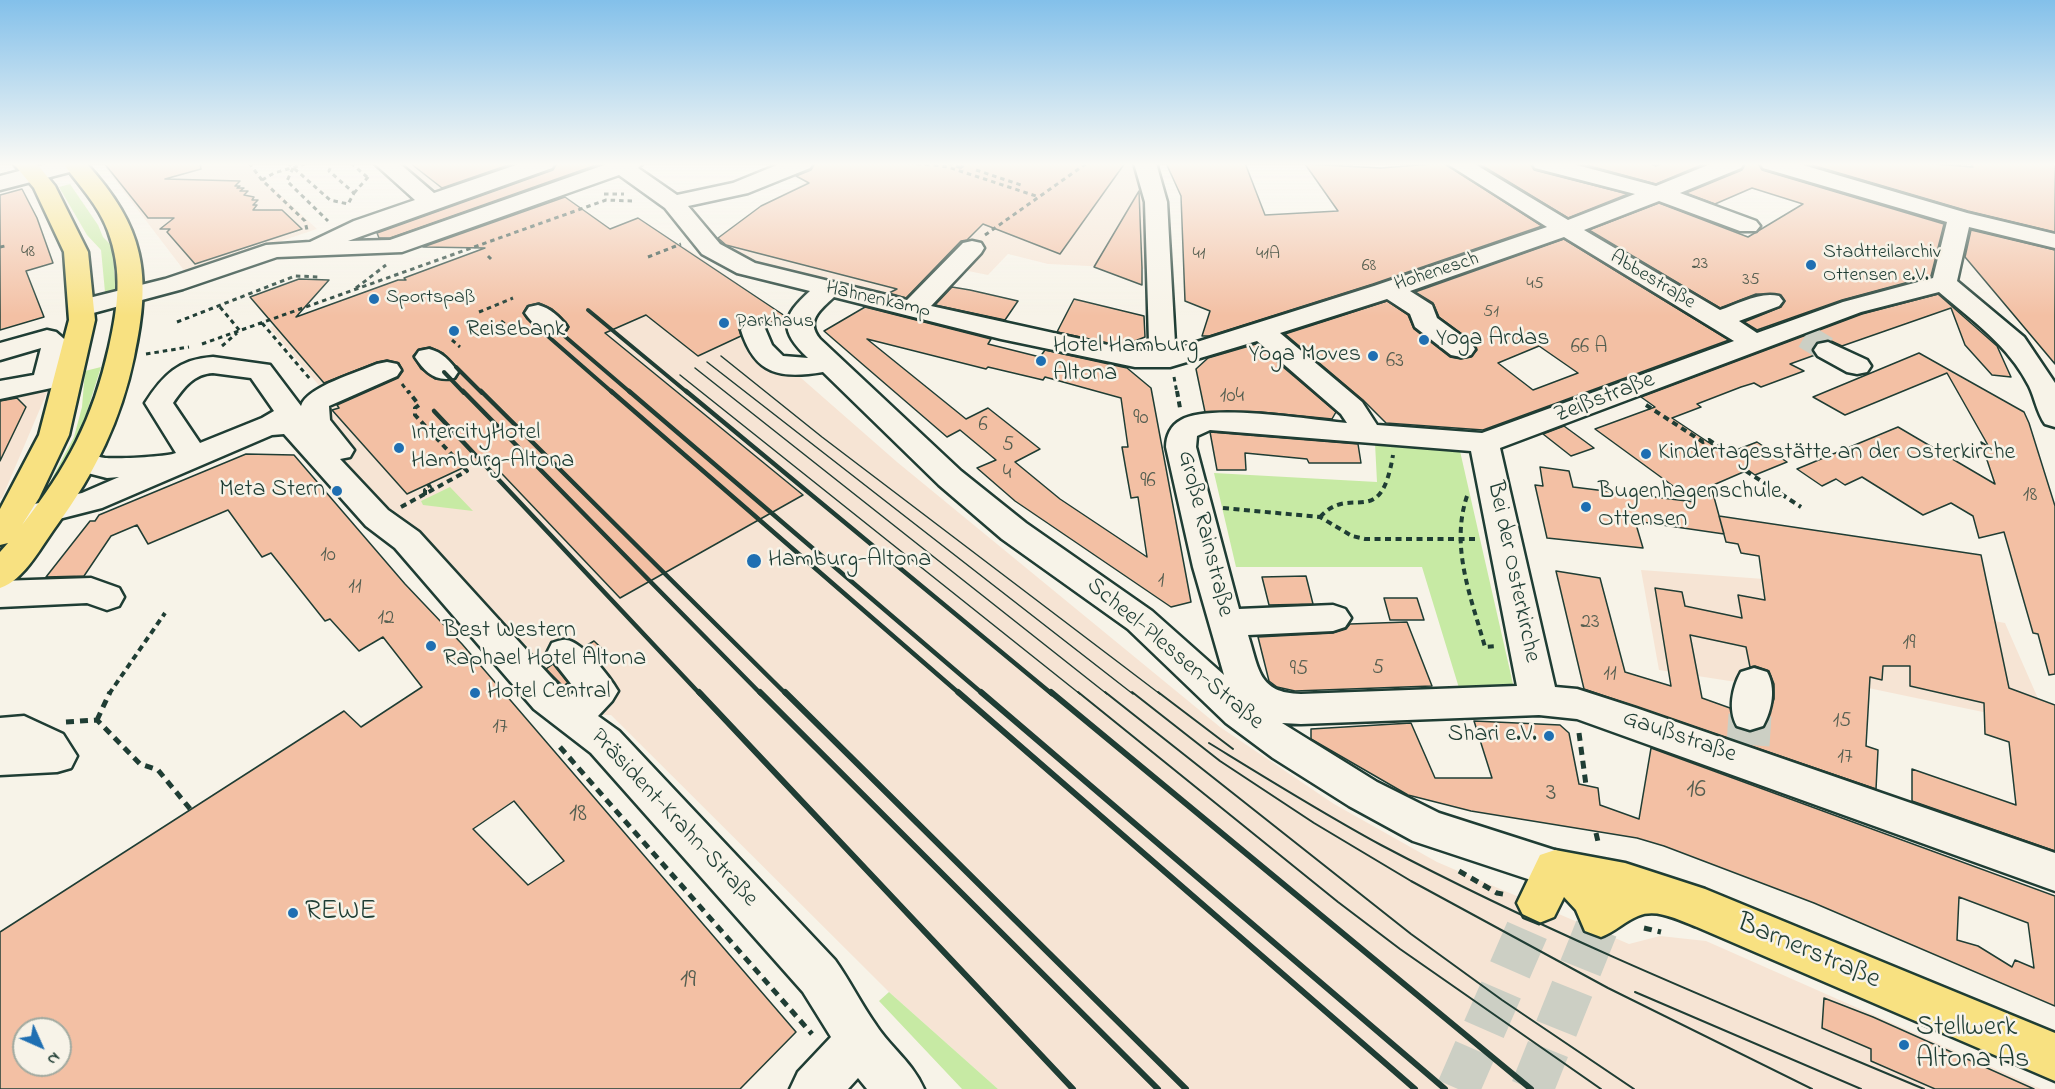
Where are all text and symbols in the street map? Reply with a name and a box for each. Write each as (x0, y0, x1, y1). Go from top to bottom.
house number: 48 (21, 242, 35, 264)
place label: Stadtteilarchiv Ottensen e.V. (1823, 242, 1941, 289)
house number: 41 (1192, 244, 1206, 266)
house number: 41A (1256, 244, 1280, 266)
street label: Abbestraße (1605, 246, 1699, 316)
street label: Hohenesch (1392, 248, 1482, 298)
house number: 23 (1692, 254, 1708, 276)
house number: 68 (1362, 256, 1376, 278)
marker: Stadtteilarchiv Ottensen e.V. (1804, 258, 1818, 272)
house number: 35 (1742, 270, 1760, 292)
house number: 45 (1526, 274, 1544, 296)
street label: Hahnenkamp (823, 277, 933, 325)
place label: Sportspaß (386, 287, 475, 311)
marker: Sportspaß (367, 292, 381, 306)
house number: 51 (1483, 302, 1499, 324)
place label: Parkhaus (736, 311, 814, 335)
marker: Parkhaus (717, 316, 731, 330)
place label: Reisebank (466, 317, 565, 345)
marker: Reisebank (447, 324, 461, 338)
place label: Yoga Ardas (1436, 326, 1549, 354)
place label: Hotel Hamburg Altona (1053, 333, 1198, 389)
marker: Yoga Ardas (1417, 333, 1431, 347)
house number: 66 A (1571, 336, 1607, 362)
place label: Yoga Moves (1248, 342, 1361, 370)
marker: Yoga Moves (1366, 349, 1380, 363)
house number: 63 (1386, 350, 1404, 376)
marker: Hotel Hamburg Altona (1034, 354, 1048, 368)
street label: Zeißstraße (1551, 367, 1659, 431)
house number: 104 (1220, 385, 1244, 411)
house number: 90 (1133, 407, 1149, 433)
house number: 6 (978, 414, 988, 440)
place label: IntercityHotel Hamburg-Altona (411, 420, 574, 476)
house number: 5 (1002, 434, 1014, 460)
place label: Kindertagesstätte an der Osterkirche (1658, 440, 2015, 468)
marker: IntercityHotel Hamburg-Altona (392, 441, 406, 455)
marker: Kindertagesstätte an der Osterkirche (1639, 447, 1653, 461)
street label: Große Rainstraße (1169, 448, 1239, 620)
house number: 4 (1003, 462, 1011, 488)
house number: 96 (1140, 470, 1156, 496)
place label: Meta Stern (219, 477, 325, 505)
street label: Bei der Osterkirche (1479, 479, 1545, 665)
place label: Bugenhagenschule Ottensen (1598, 479, 1782, 535)
marker: Meta Stern (330, 484, 344, 498)
house number: 18 (2023, 484, 2037, 510)
marker: Bugenhagenschule Ottensen (1579, 500, 1593, 514)
house number: 10 (320, 544, 336, 570)
place label: Hamburg-Altona (768, 547, 931, 575)
marker: Hamburg-Altona (745, 552, 763, 570)
house number: 1 (1158, 570, 1164, 596)
street label: Scheel-Plessen-Straße (1080, 572, 1268, 738)
house number: 11 (348, 576, 362, 602)
house number: 12 (377, 607, 395, 633)
house number: 23 (1580, 611, 1600, 637)
place label: Best Western Raphael Hotel Altona (443, 618, 646, 674)
house number: 19 (1903, 632, 1915, 658)
marker: Best Western Raphael Hotel Altona (424, 639, 438, 653)
house number: 5 (1372, 657, 1384, 683)
house number: 95 (1290, 658, 1308, 684)
house number: 11 (1603, 663, 1617, 689)
place label: Hotel Central (487, 679, 611, 707)
marker: Hotel Central (468, 686, 482, 700)
street label: Gaußstraße (1618, 705, 1740, 771)
house number: 15 (1833, 710, 1851, 736)
house number: 17 (492, 716, 508, 742)
place label: Shari e.V. (1448, 722, 1537, 750)
street label: Präsident-Krahn-Straße (583, 724, 763, 914)
marker: Shari e.V. (1542, 729, 1556, 743)
house number: 17 (1837, 746, 1853, 772)
house number: 16 (1686, 776, 1706, 808)
house number: 3 (1546, 779, 1556, 811)
house number: 18 (569, 800, 587, 832)
place label: REWE (305, 896, 376, 930)
marker: REWE (286, 906, 300, 920)
street label: Barnerstraße (1731, 908, 1885, 998)
house number: 19 (680, 966, 696, 998)
place label: Stellwerk Altona As (1916, 1012, 2029, 1078)
north arrow (12, 1017, 72, 1077)
marker: Stellwerk Altona As (1897, 1038, 1911, 1052)
text: N (41, 1046, 66, 1071)

